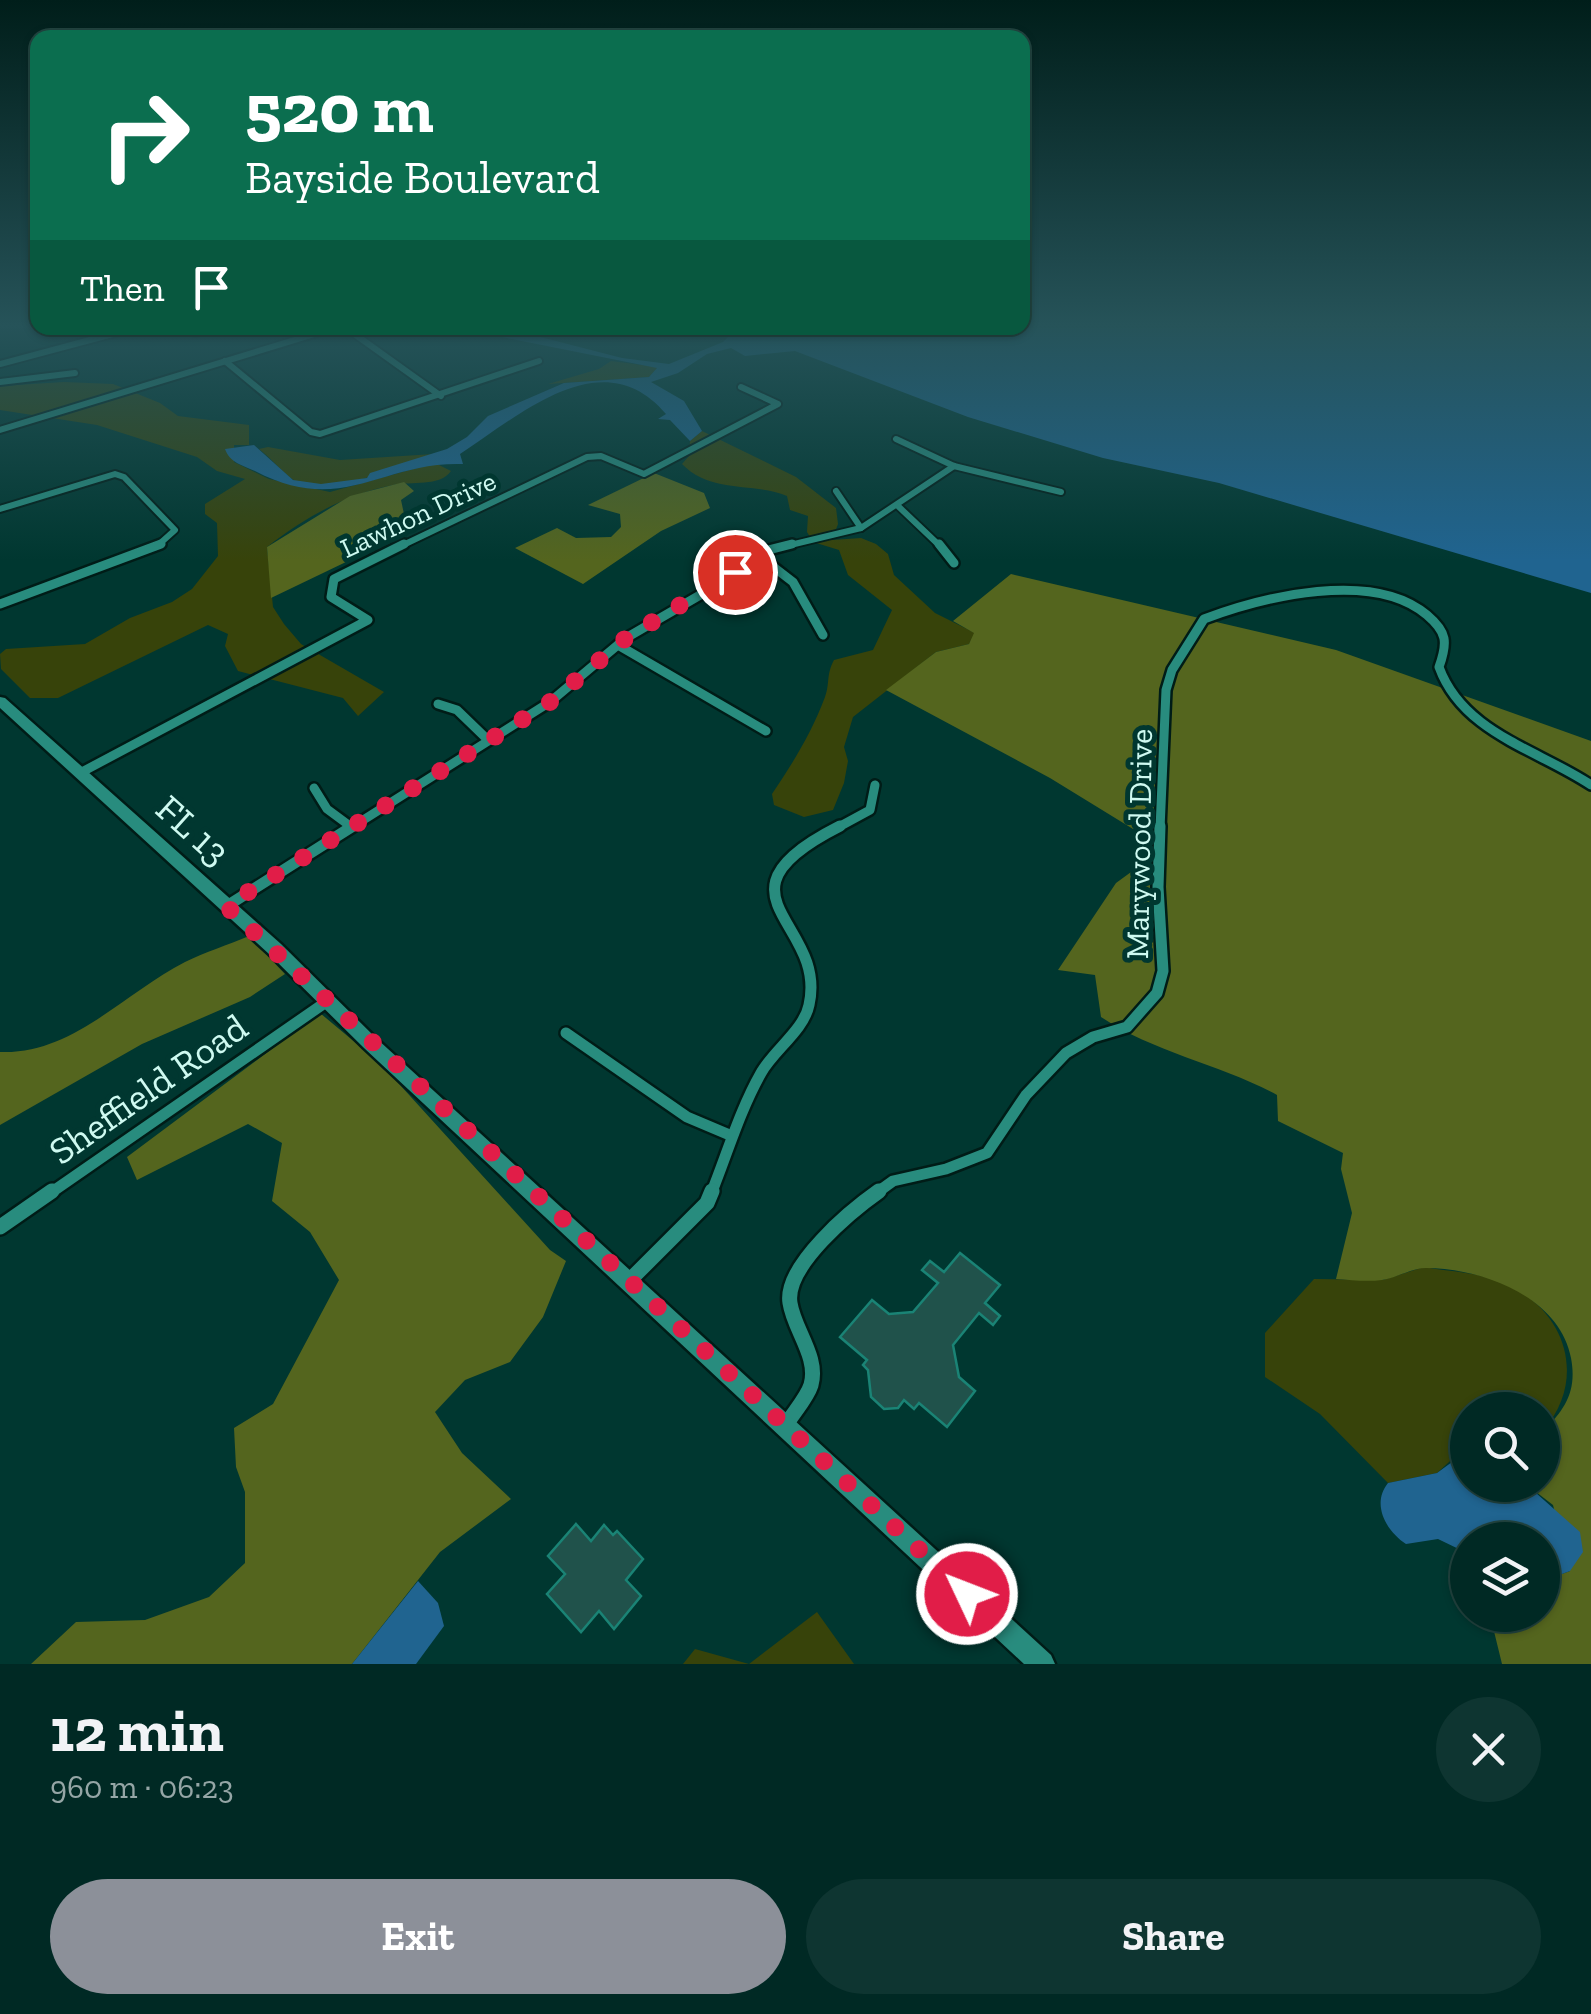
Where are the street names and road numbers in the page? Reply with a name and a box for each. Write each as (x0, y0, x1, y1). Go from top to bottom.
street label: Lawhon Drive (335, 464, 501, 565)
street label: Marywood Drive (1118, 729, 1160, 959)
street label: FL 13 (147, 785, 239, 875)
street label: Sheffield Road (40, 1004, 256, 1174)

